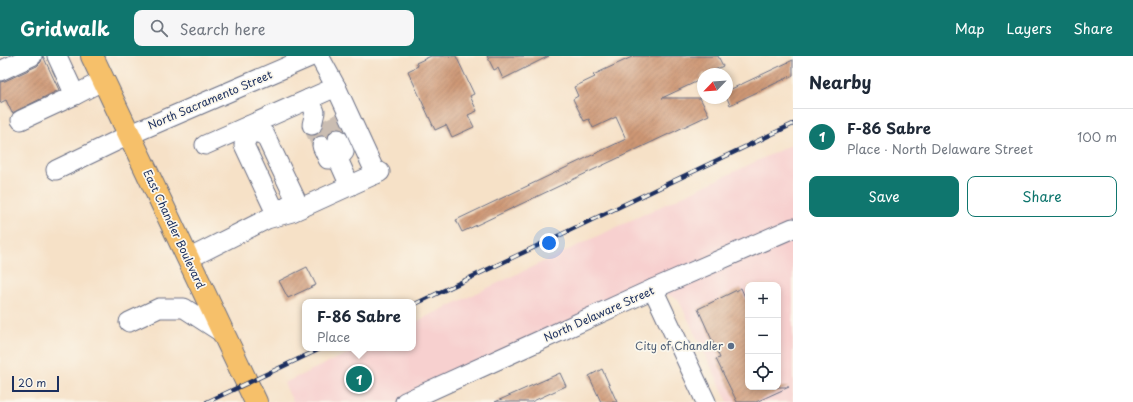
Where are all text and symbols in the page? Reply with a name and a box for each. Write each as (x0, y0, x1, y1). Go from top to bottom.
search box (134, 10, 414, 46)
text: Gridwalk (20, 14, 110, 42)
icon: search (148, 17, 170, 39)
text: Search here (180, 17, 265, 40)
text: Map (955, 18, 985, 39)
text: Layers (1007, 18, 1052, 39)
text: Share (1074, 18, 1113, 39)
street label: North Sacramento Street (145, 65, 275, 133)
north arrow (697, 68, 733, 104)
text: Nearby (809, 69, 871, 95)
text: F-86 Sabre (847, 116, 931, 139)
text: 1 (819, 127, 825, 146)
text: 100 m (1077, 127, 1117, 146)
text: Place · North Delaware Street (847, 139, 1033, 158)
street label: East Chandler Boulevard (139, 166, 210, 291)
button: Save (809, 176, 959, 217)
button: Share (967, 176, 1117, 217)
your location (539, 233, 559, 253)
street label: North Delaware Street (541, 281, 657, 346)
map controls (745, 282, 781, 390)
button: + (745, 282, 781, 318)
popup (302, 299, 416, 351)
text: F-86 Sabre (317, 304, 401, 327)
button: − (745, 318, 781, 354)
text: Place (317, 327, 350, 346)
place label: City of Chandler (635, 337, 724, 354)
marker: City of Chandler (726, 341, 736, 351)
button: locate (745, 354, 781, 390)
pin: 1 (346, 364, 372, 394)
scale bar (12, 374, 59, 393)
text: 20 m (18, 374, 46, 391)

